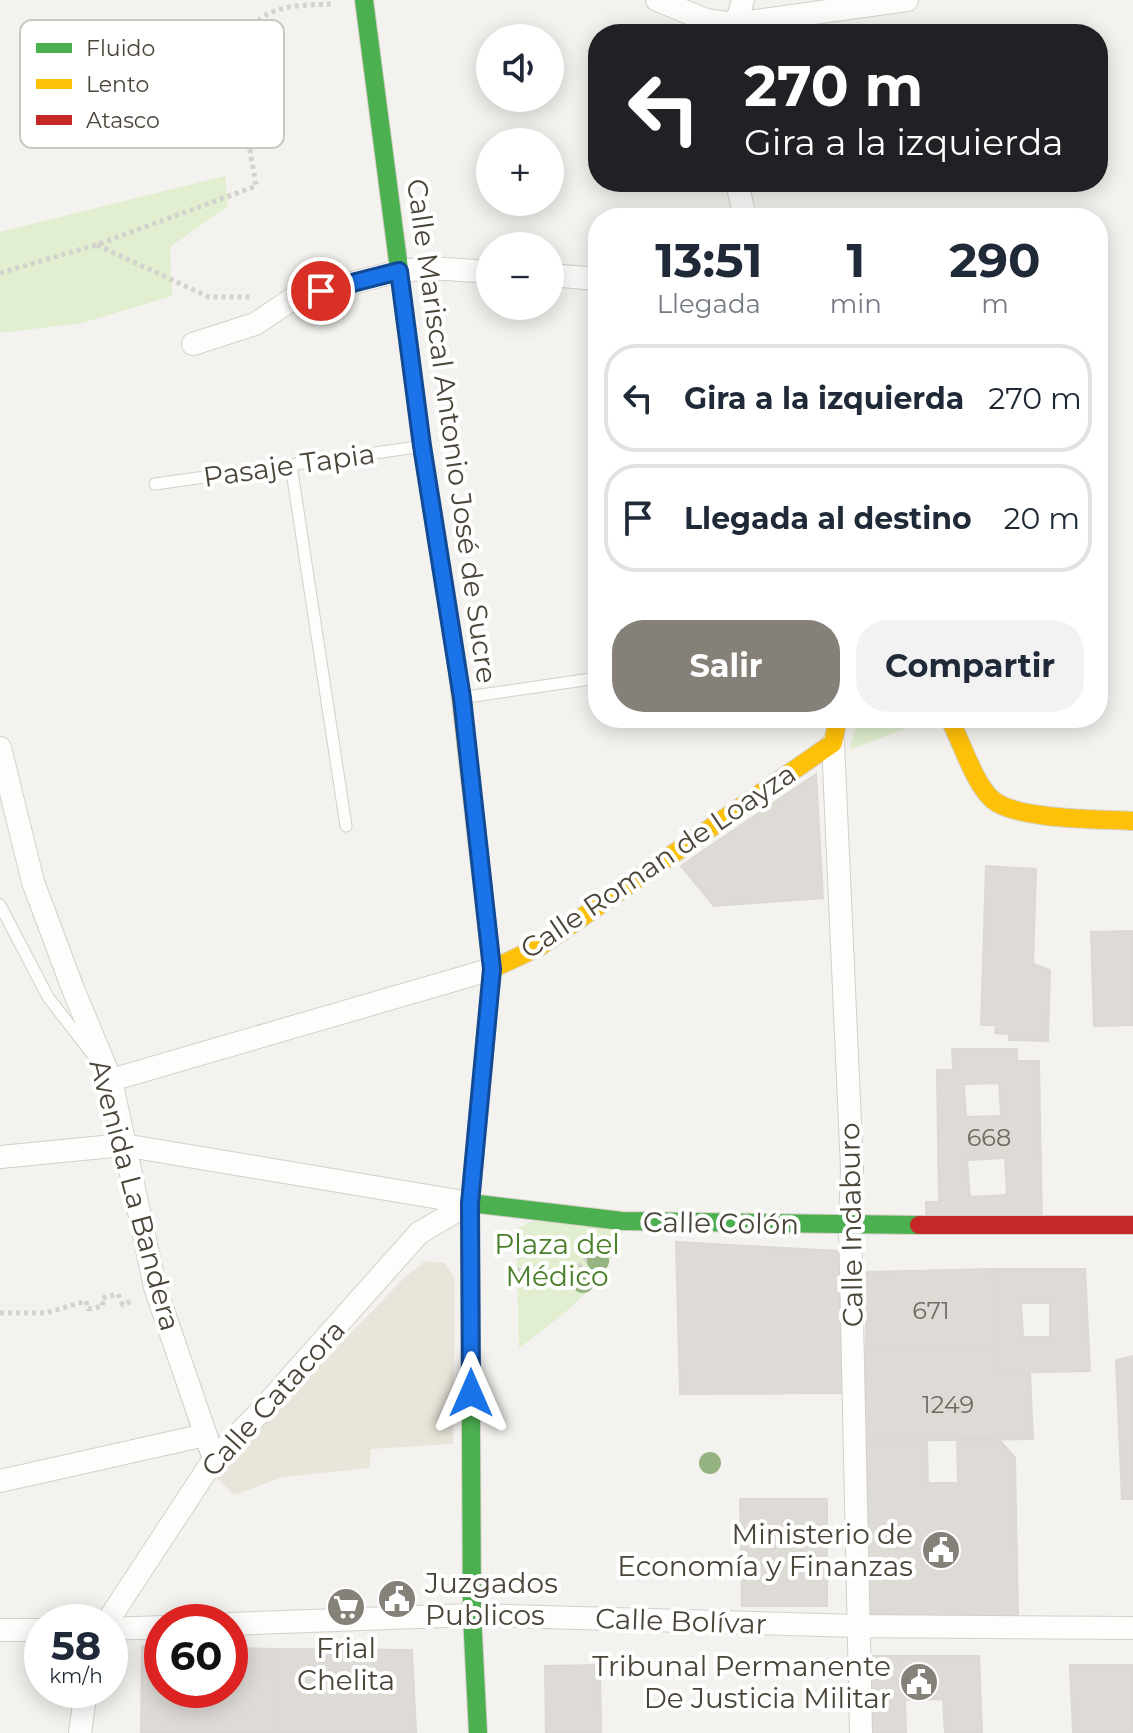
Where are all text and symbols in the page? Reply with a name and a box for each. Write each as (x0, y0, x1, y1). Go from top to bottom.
legend (20, 20, 284, 148)
map controls (476, 24, 564, 320)
button: sound (476, 24, 564, 112)
text: Fluido (86, 35, 155, 62)
text: 270 m (744, 52, 923, 120)
icon: left (612, 56, 716, 160)
text: Lento (86, 71, 149, 98)
text: Atasco (86, 107, 160, 134)
text: Gira a la izquierda (744, 120, 1064, 164)
button: + (476, 128, 564, 216)
street label: Calle Mariscal Antonio José de Sucre (400, 177, 504, 685)
text: 13:51 (655, 231, 762, 289)
text: 1 (846, 231, 865, 289)
text: 290 (949, 231, 1041, 289)
button: − (476, 232, 564, 320)
pin (287, 257, 355, 325)
icon: arrive (299, 269, 343, 313)
text: Llegada (657, 288, 761, 320)
text: min (830, 288, 882, 320)
text: m (981, 288, 1009, 320)
icon: left (616, 376, 660, 420)
text: Gira a la izquierda (684, 380, 964, 417)
text: 270 m (988, 380, 1082, 417)
street label: Pasaje Tapia (201, 436, 377, 494)
icon: arrive (616, 496, 660, 540)
text: Llegada al destino (684, 500, 972, 537)
text: 20 m (1003, 500, 1080, 537)
button: Salir (612, 620, 840, 712)
button: Compartir (856, 620, 1084, 712)
street label: Calle Roman de Loayza (514, 756, 802, 966)
street label: Avenida La Bandera (82, 1055, 188, 1335)
street label: Calle Indaburo (832, 1122, 870, 1328)
house number: 668 (967, 1123, 1011, 1152)
street label: Calle Colón (643, 1205, 799, 1241)
park label: Plaza del Médico (494, 1227, 620, 1293)
house number: 671 (912, 1296, 950, 1325)
street label: Calle Catacora (194, 1313, 352, 1483)
position arrow (429, 1351, 513, 1435)
house number: 1249 (922, 1390, 974, 1419)
place label: Ministerio de Economía y Finanzas (617, 1517, 913, 1583)
public building icon: Ministerio de Economía y Finanzas (920, 1529, 962, 1571)
place label: Juzgados Publicos (424, 1566, 558, 1632)
public building icon: Juzgados Publicos (376, 1578, 418, 1620)
supermarket icon: Frial Chelita (325, 1586, 367, 1628)
street label: Calle Bolívar (595, 1601, 767, 1641)
speed limit sign: 60 (144, 1604, 248, 1708)
text: 58 (51, 1621, 101, 1670)
place label: Frial Chelita (297, 1631, 395, 1697)
place label: Tribunal Permanente De Justicia Militar (592, 1649, 891, 1715)
public building icon: Tribunal Permanente De Justicia Militar (898, 1661, 940, 1703)
text: km/h (49, 1664, 103, 1688)

